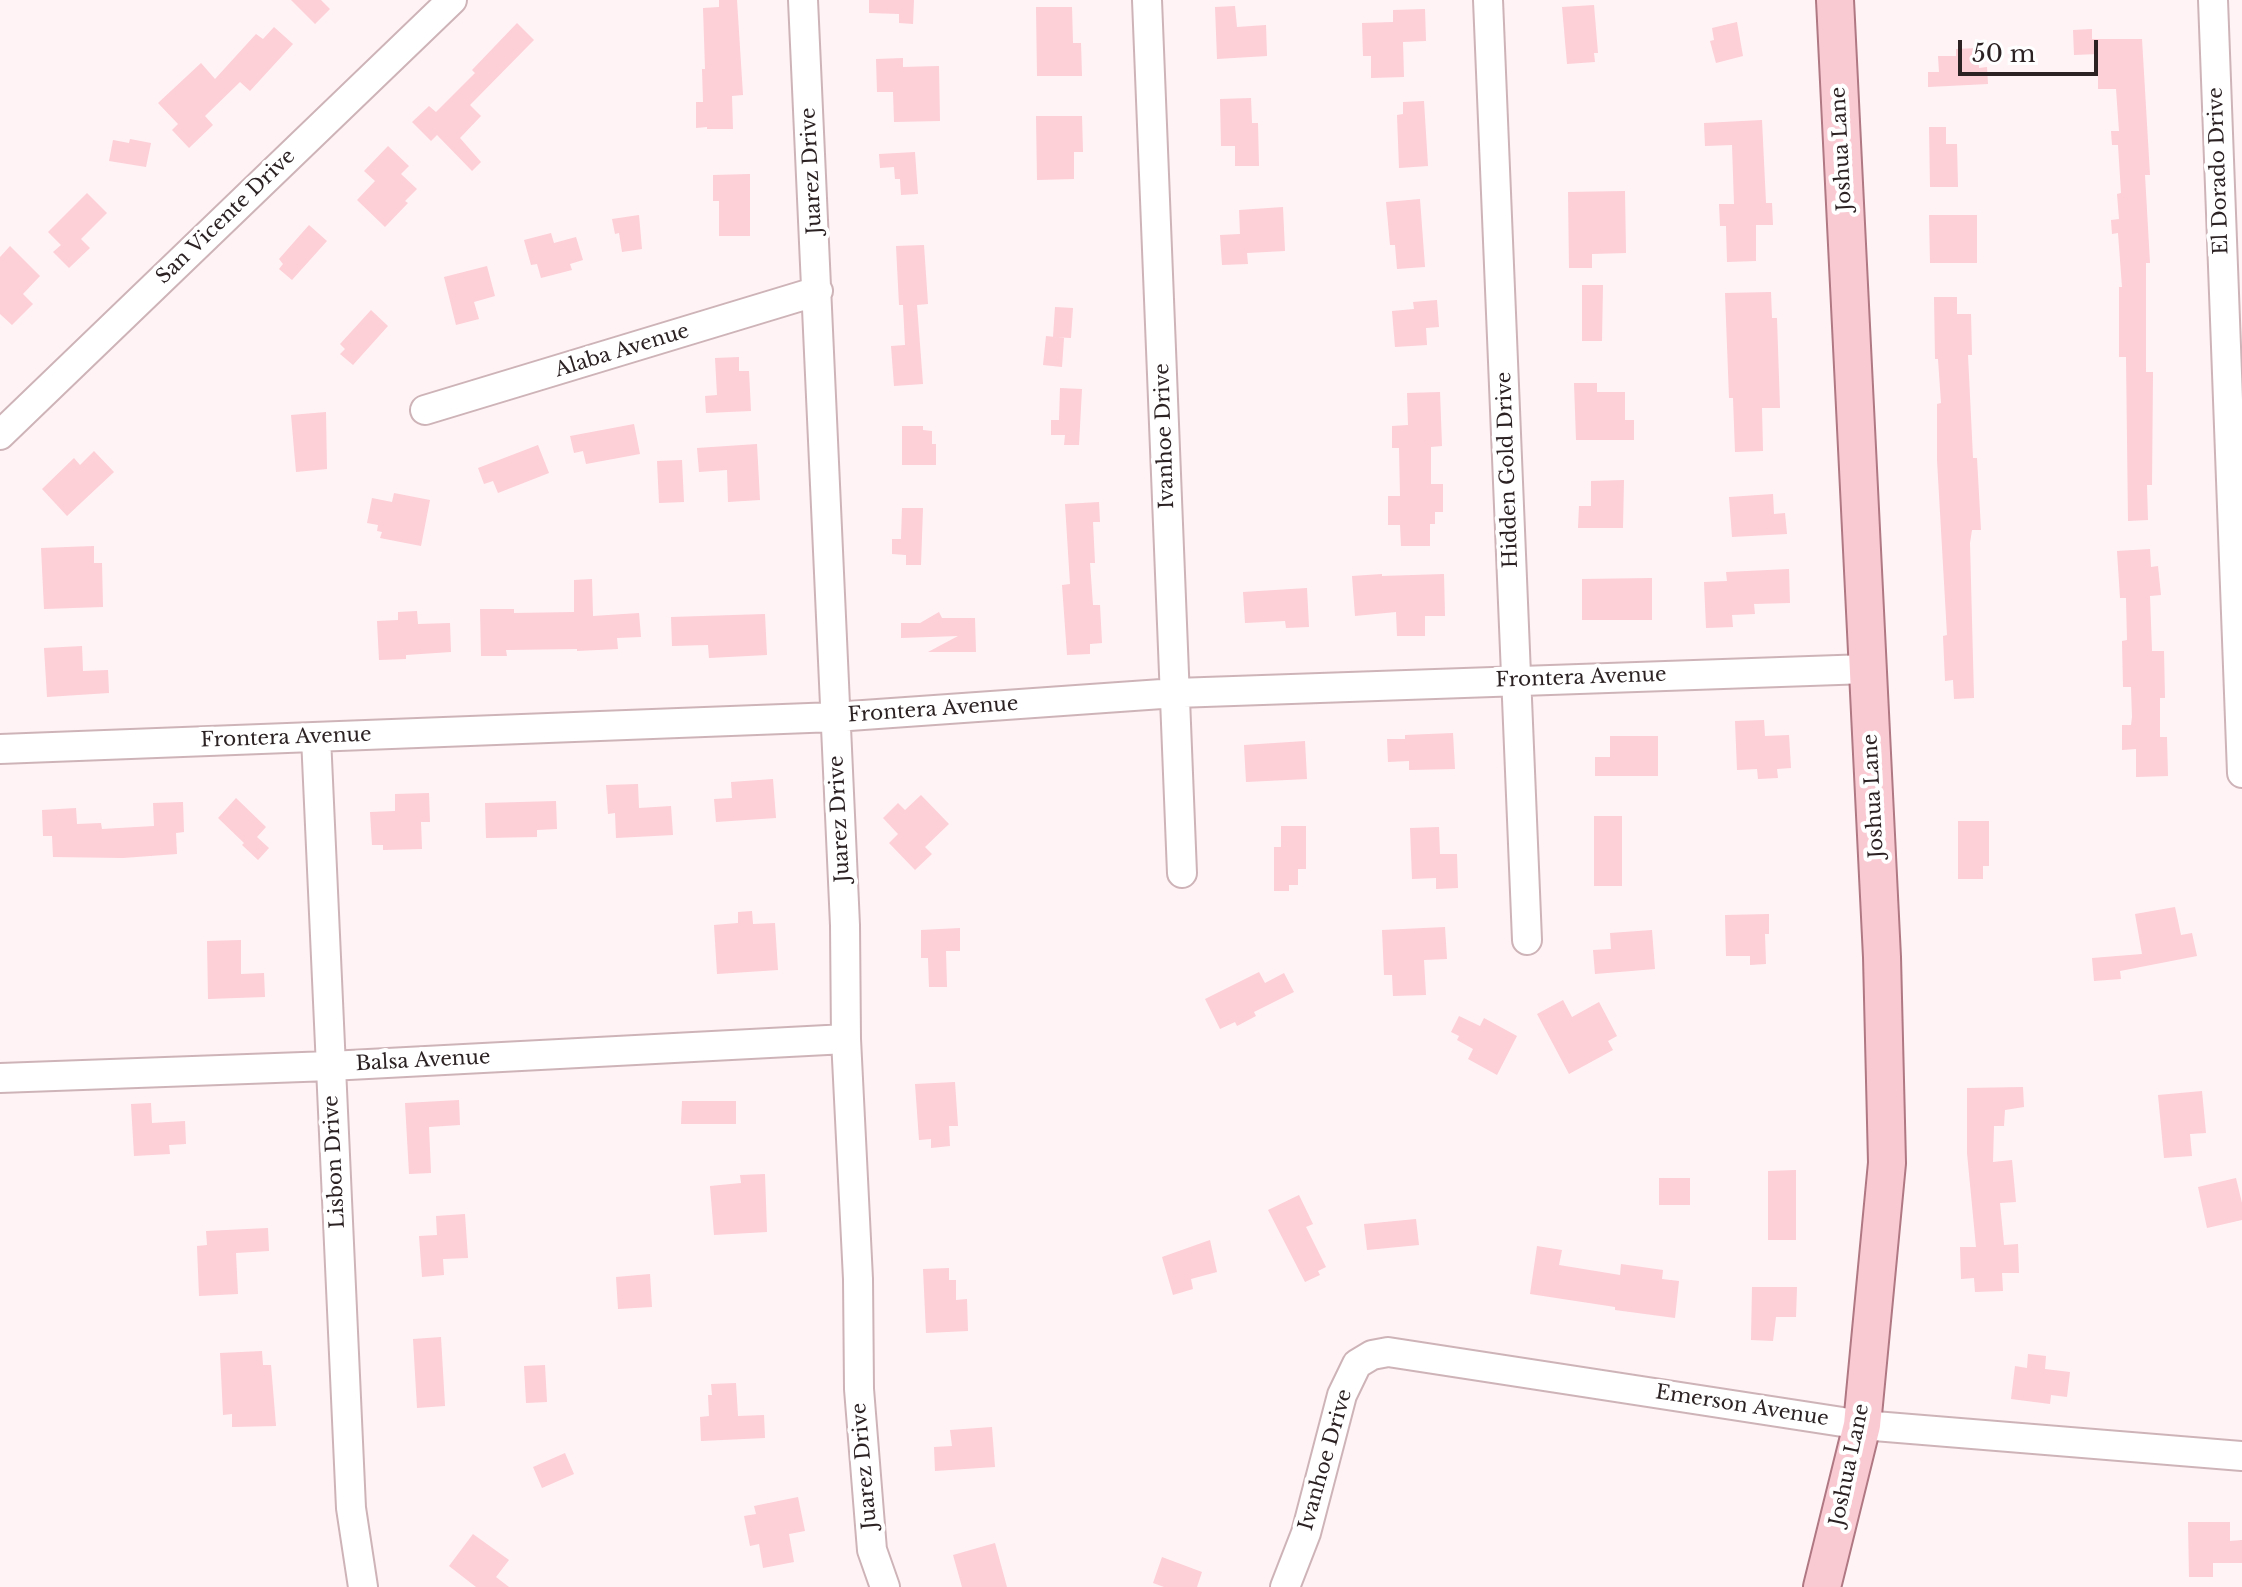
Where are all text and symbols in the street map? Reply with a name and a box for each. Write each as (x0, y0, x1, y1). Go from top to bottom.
scale bar (1962, 24, 2102, 74)
text: 50 m (1972, 39, 2035, 68)
street label: Joshua Lane (1827, 86, 1857, 212)
street label: El Dorado Drive (2204, 87, 2234, 255)
street label: Juarez Drive (797, 107, 827, 235)
street label: San Vicente Drive (152, 145, 300, 289)
street label: Alaba Avenue (552, 319, 692, 383)
street label: Ivanhoe Drive (1150, 363, 1180, 509)
street label: Hidden Gold Drive (1493, 371, 1523, 569)
street label: Frontera Avenue (1495, 663, 1667, 693)
street label: Frontera Avenue (847, 692, 1019, 728)
street label: Frontera Avenue (200, 723, 372, 753)
street label: Joshua Lane (1859, 733, 1889, 859)
street label: Juarez Drive (825, 755, 855, 883)
street label: Balsa Avenue (355, 1045, 491, 1077)
street label: Lisbon Drive (320, 1095, 350, 1229)
street label: Emerson Avenue (1654, 1380, 1830, 1432)
street label: Ivanhoe Drive (1294, 1387, 1358, 1533)
street label: Juarez Drive (848, 1402, 882, 1530)
street label: Joshua Lane (1825, 1402, 1875, 1528)

